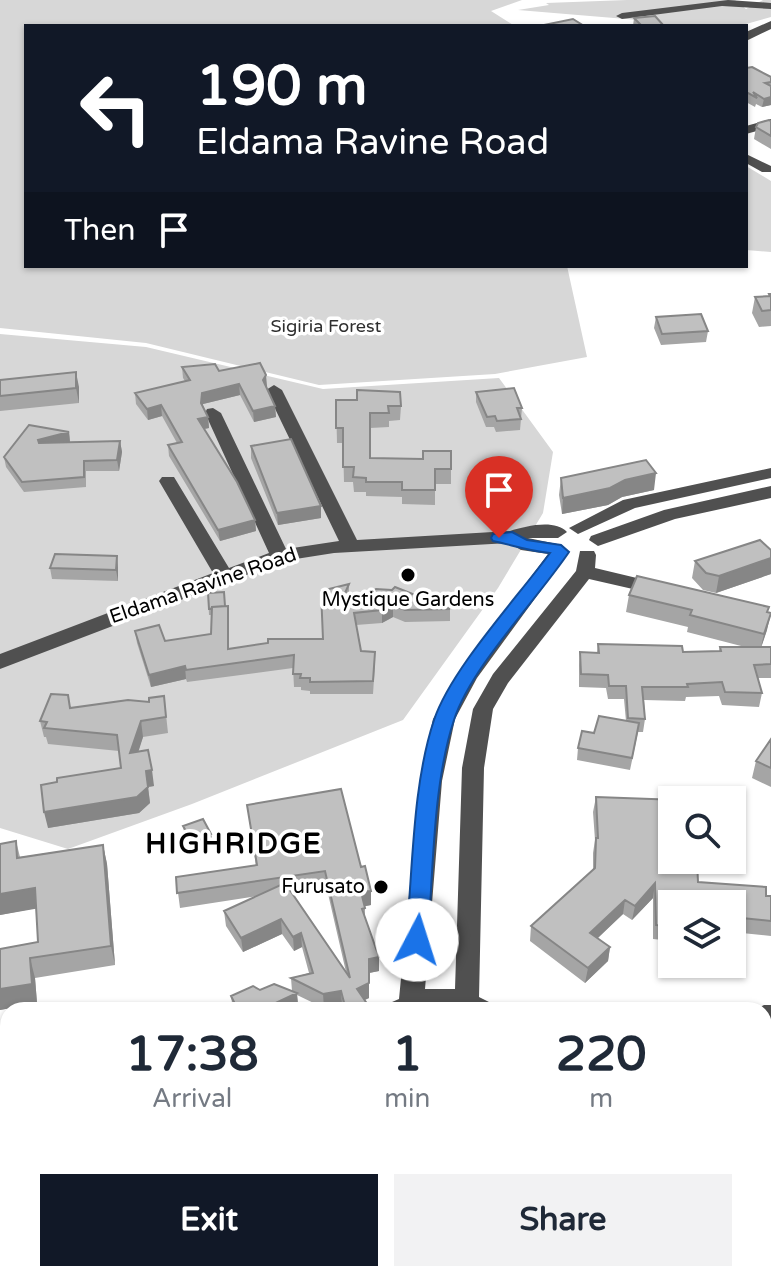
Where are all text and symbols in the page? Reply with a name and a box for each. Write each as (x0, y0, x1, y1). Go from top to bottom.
text: 190 m (196, 53, 367, 120)
icon: left (64, 56, 168, 160)
text: Eldama Ravine Road (196, 121, 549, 164)
icon: arrive (152, 208, 196, 252)
text: Then (64, 212, 136, 249)
park label: Sigiria Forest (271, 315, 382, 337)
pin (465, 456, 533, 538)
icon: arrive (477, 468, 521, 512)
street label: Eldama Ravine Road (106, 543, 300, 629)
marker: Mystique Gardens (399, 566, 417, 584)
place label: Mystique Gardens (322, 588, 494, 612)
map controls (658, 786, 746, 978)
button: search (658, 786, 746, 874)
district label: HIGHRIDGE (145, 827, 323, 861)
place label: Furusato (281, 875, 365, 899)
marker: Furusato (372, 878, 390, 896)
button: layers (658, 890, 746, 978)
position arrow (375, 898, 459, 982)
text: 17:38 (126, 1026, 259, 1084)
text: 1 (392, 1026, 422, 1084)
text: 220 (556, 1026, 646, 1084)
text: Arrival (152, 1083, 232, 1114)
text: min (384, 1083, 430, 1114)
text: m (589, 1083, 613, 1114)
button: Exit (40, 1174, 378, 1266)
button: Share (394, 1174, 732, 1266)

